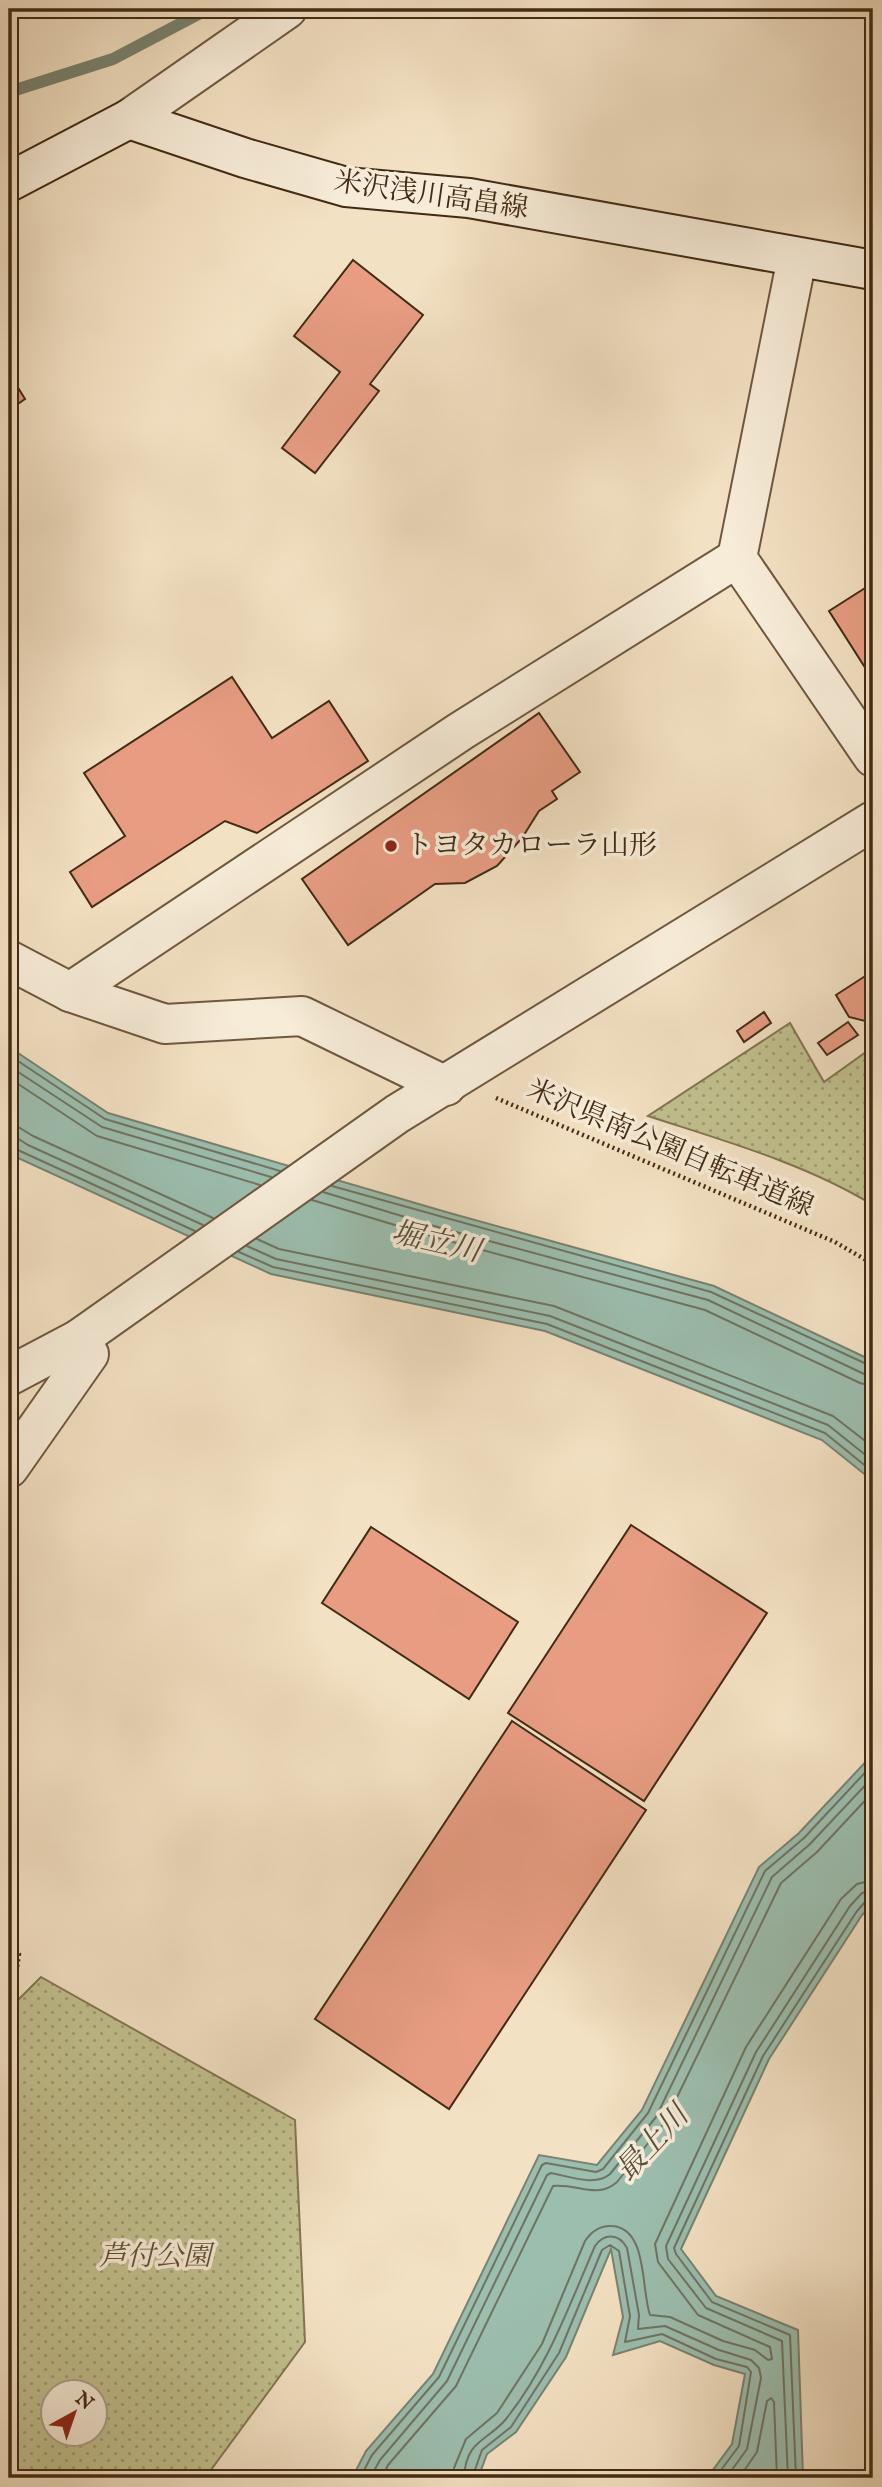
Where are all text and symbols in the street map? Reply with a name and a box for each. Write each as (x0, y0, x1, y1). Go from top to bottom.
street label: 米沢浅川高畠線 (332, 165, 530, 227)
place label: トヨタカローラ山形 (405, 829, 657, 864)
marker: トヨタカローラ山形 (383, 838, 399, 854)
street label: 米沢県南公園自転車道線 (521, 1073, 819, 1225)
water label: 堀立川 (388, 1214, 487, 1272)
water label: 最上川 (608, 2096, 700, 2190)
park label: 芦付公園 (99, 2240, 215, 2275)
north arrow (38, 2378, 108, 2448)
text: N (69, 2386, 98, 2416)

